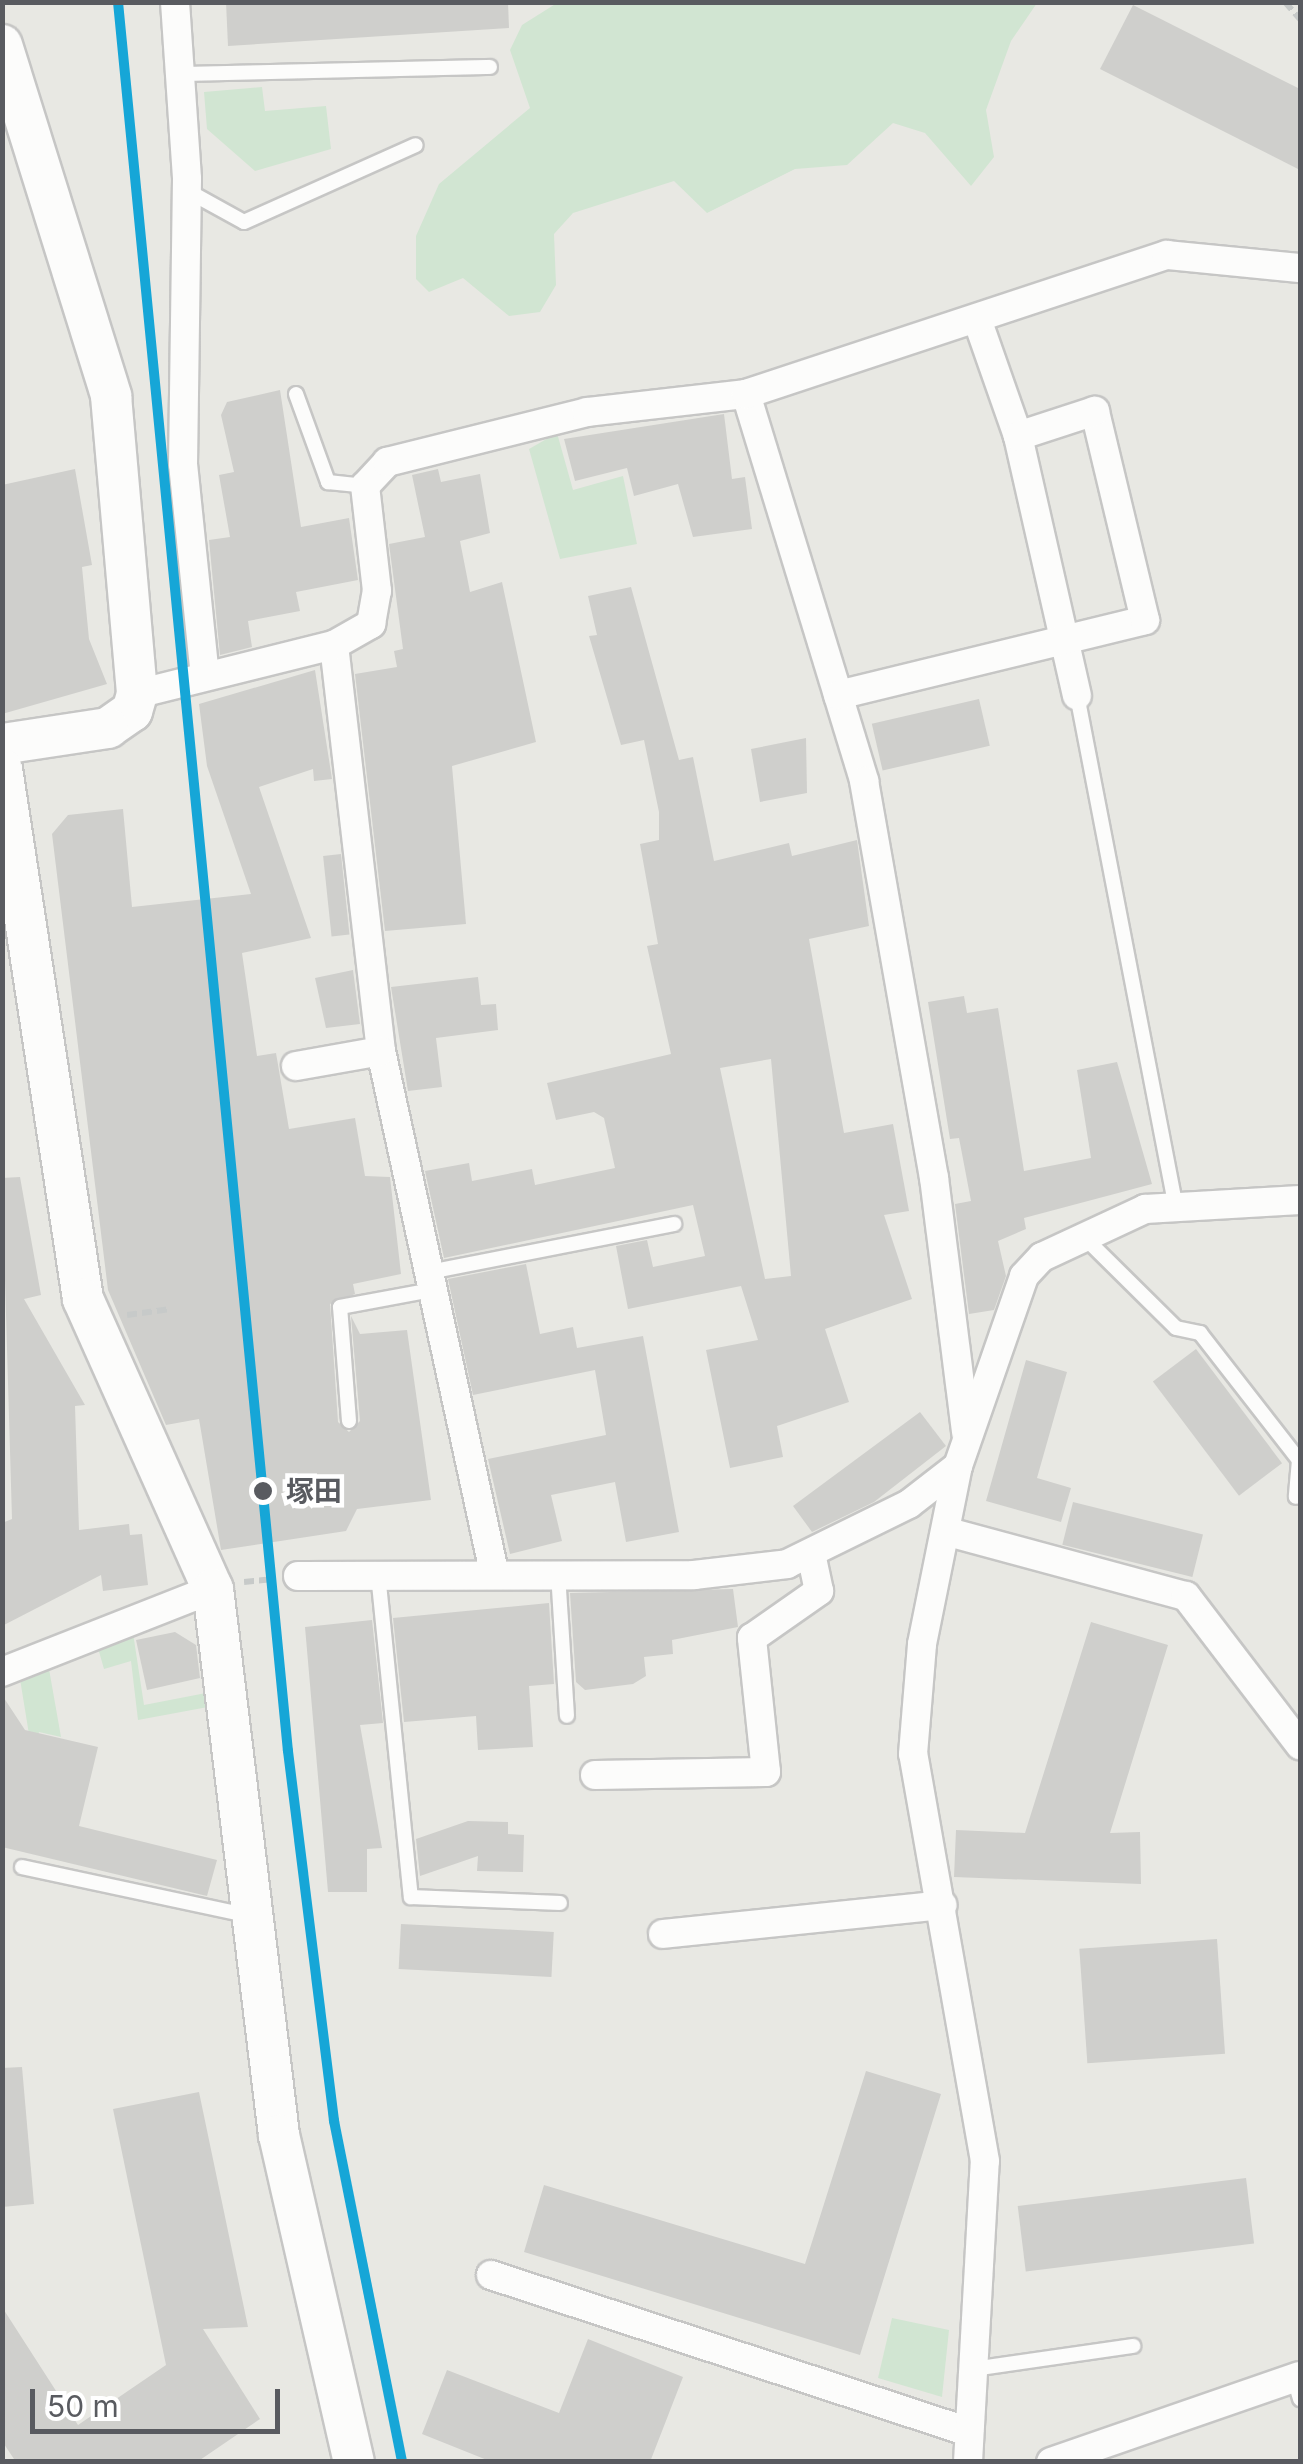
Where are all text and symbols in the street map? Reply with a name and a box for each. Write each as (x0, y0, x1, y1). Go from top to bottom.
place label: 塚田 (286, 1474, 342, 1508)
marker: 塚田 (250, 1478, 276, 1504)
scale bar (35, 2369, 285, 2431)
text: 50 m (47, 2388, 119, 2424)

